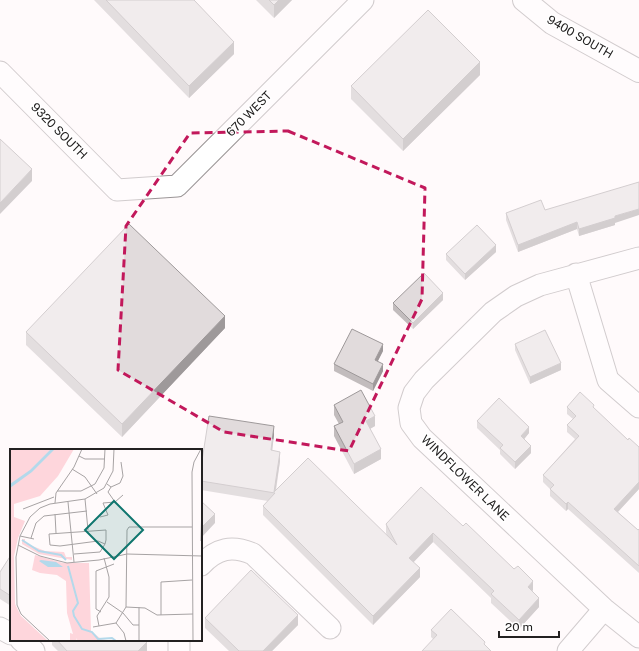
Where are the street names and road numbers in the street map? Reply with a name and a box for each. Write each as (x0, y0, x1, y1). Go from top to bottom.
street label: 9400 SOUTH (545, 12, 615, 62)
street label: 670 WEST (224, 89, 274, 139)
street label: 9320 SOUTH (28, 100, 90, 162)
street label: WINDFLOWER LANE (418, 432, 512, 524)

